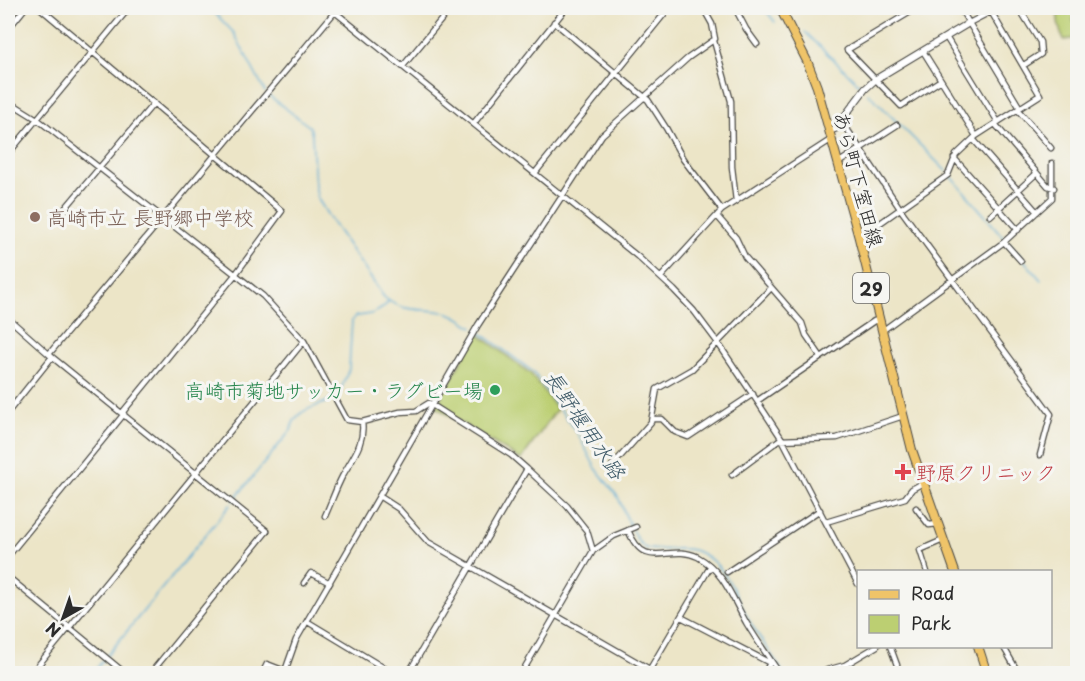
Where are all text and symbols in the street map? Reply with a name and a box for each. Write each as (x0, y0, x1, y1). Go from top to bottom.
street label: あら町下室田線 (826, 108, 892, 250)
place label: 高崎市立 長野郷中学校 (47, 202, 254, 232)
marker: 高崎市立 長野郷中学校 (28, 210, 42, 224)
road number: 29 (853, 273, 889, 303)
water label: 長野堰用水路 (538, 363, 635, 486)
place label: 高崎市菊地サッカー・ラグビー場 (185, 375, 483, 405)
marker: 高崎市菊地サッカー・ラグビー場 (488, 383, 502, 397)
place label: 野原クリニック (916, 457, 1056, 487)
marker: 野原クリニック (894, 463, 912, 481)
legend (857, 570, 1052, 648)
text: Road (911, 579, 955, 606)
north arrow (33, 588, 93, 648)
text: Park (911, 609, 951, 636)
text: N (40, 617, 65, 644)

